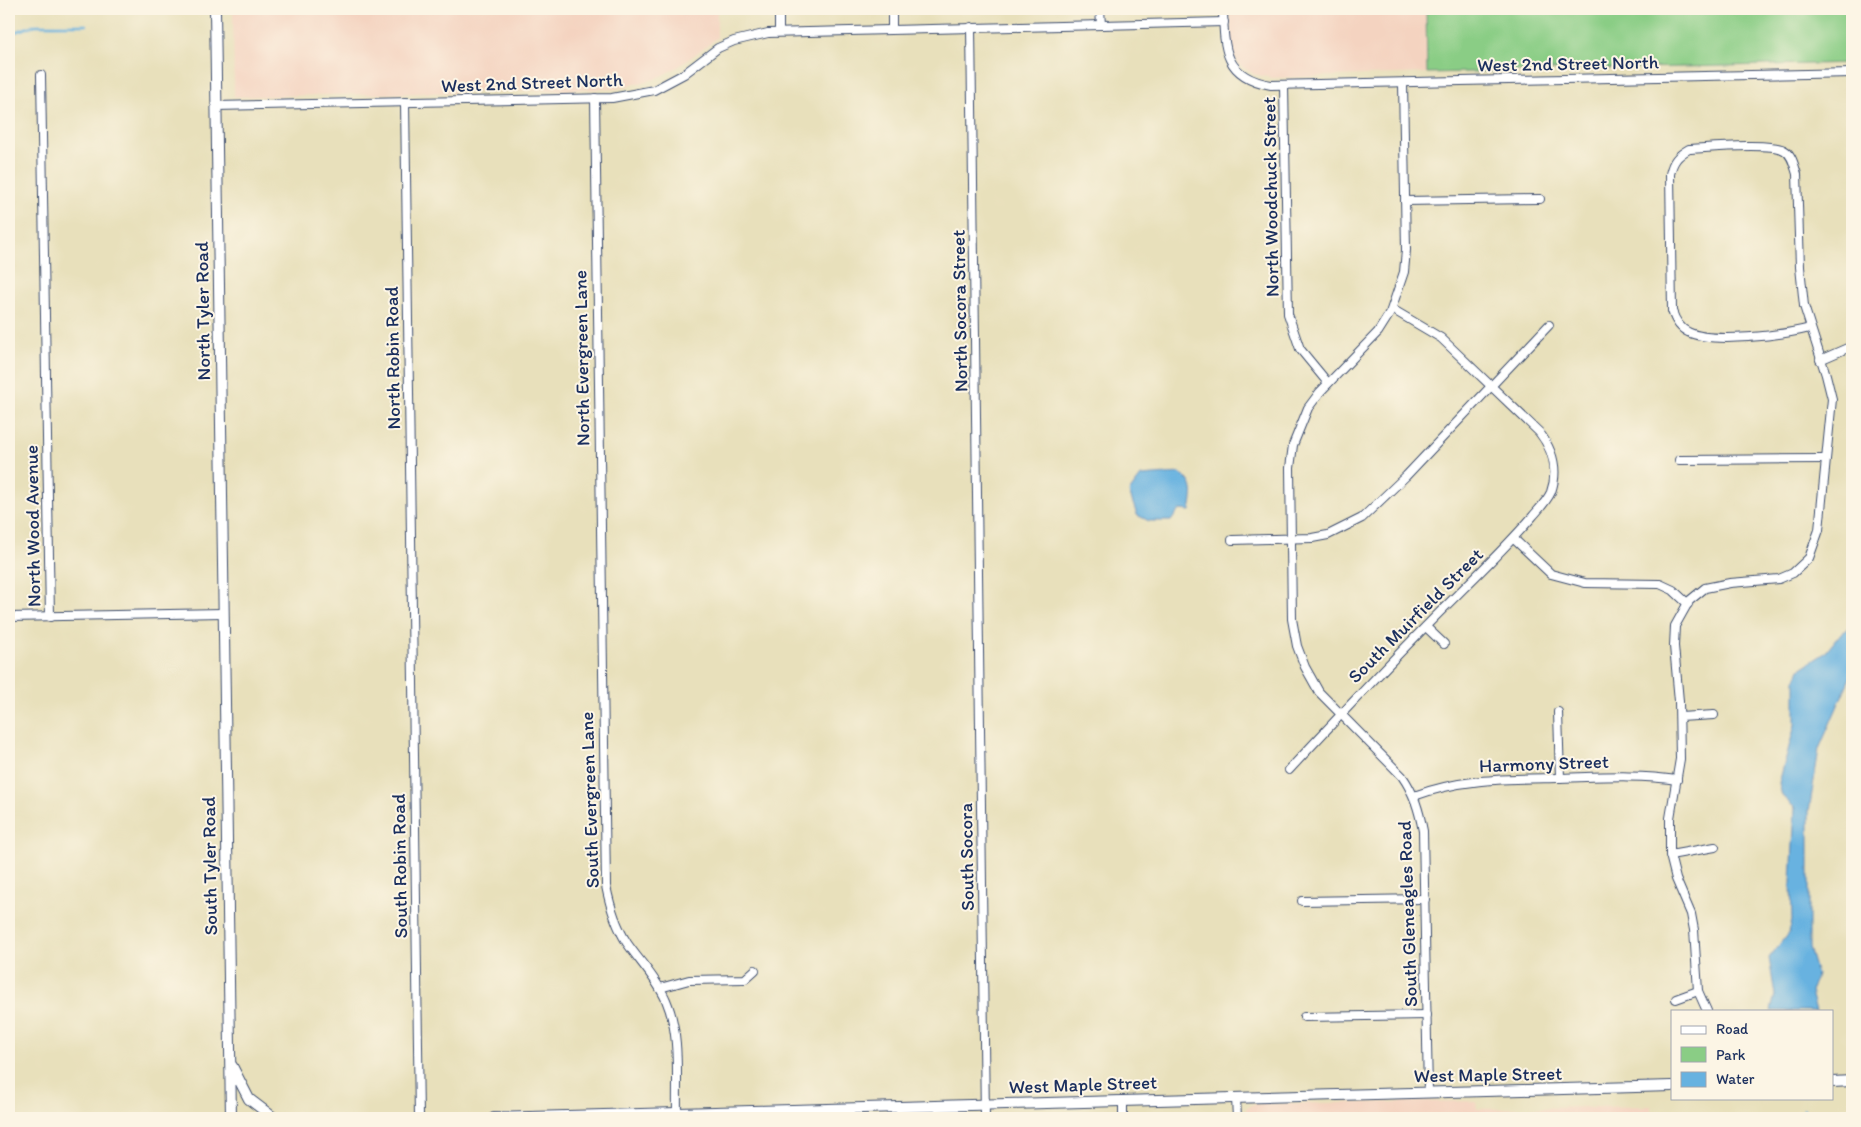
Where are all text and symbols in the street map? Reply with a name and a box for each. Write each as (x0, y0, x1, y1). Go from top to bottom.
street label: West 2nd Street North (1477, 50, 1660, 77)
street label: West 2nd Street North (441, 68, 624, 97)
street label: North Woodchuck Street (1257, 97, 1284, 297)
street label: North Socora Street (947, 230, 972, 392)
street label: North Tyler Road (190, 241, 215, 381)
street label: North Evergreen Lane (568, 270, 595, 446)
street label: North Robin Road (380, 286, 405, 430)
street label: North Wood Avenue (20, 445, 45, 607)
street label: South Muirfield Street (1343, 543, 1488, 688)
street label: South Evergreen Lane (575, 711, 604, 889)
street label: Harmony Street (1479, 750, 1609, 777)
street label: South Robin Road (387, 794, 412, 938)
street label: South Tyler Road (197, 796, 222, 936)
street label: South Socora (954, 803, 979, 911)
street label: South Gleneagles Road (1393, 821, 1422, 1007)
legend (1671, 1010, 1834, 1100)
text: Road (1716, 1020, 1749, 1038)
text: Park (1716, 1046, 1746, 1064)
street label: West Maple Street (1414, 1062, 1563, 1087)
street label: West Maple Street (1008, 1070, 1158, 1099)
text: Water (1716, 1070, 1755, 1088)

